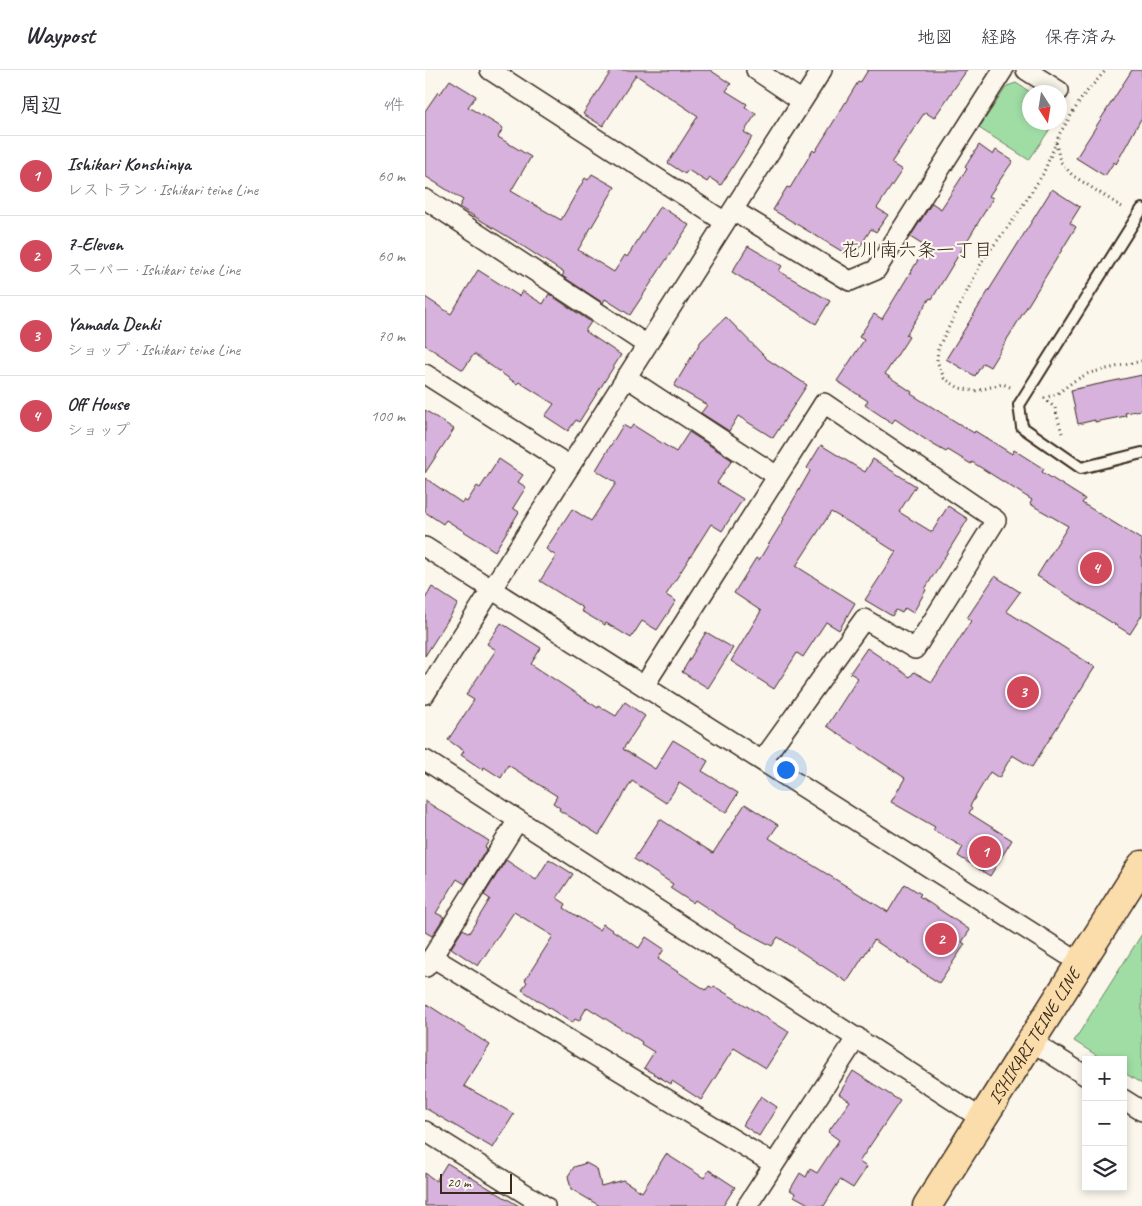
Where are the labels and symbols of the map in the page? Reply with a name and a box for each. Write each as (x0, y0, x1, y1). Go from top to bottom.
north arrow (1022, 85, 1067, 130)
district label: 花川南六条一丁目 (841, 238, 993, 262)
pin: 4 (1080, 549, 1112, 587)
pin: 3 (1007, 673, 1039, 711)
your location (773, 757, 799, 783)
pin: 1 (969, 833, 1001, 871)
pin: 2 (925, 920, 957, 958)
street label: ISHIKARI TEINE LINE (983, 962, 1086, 1108)
scale bar (440, 1171, 513, 1194)

